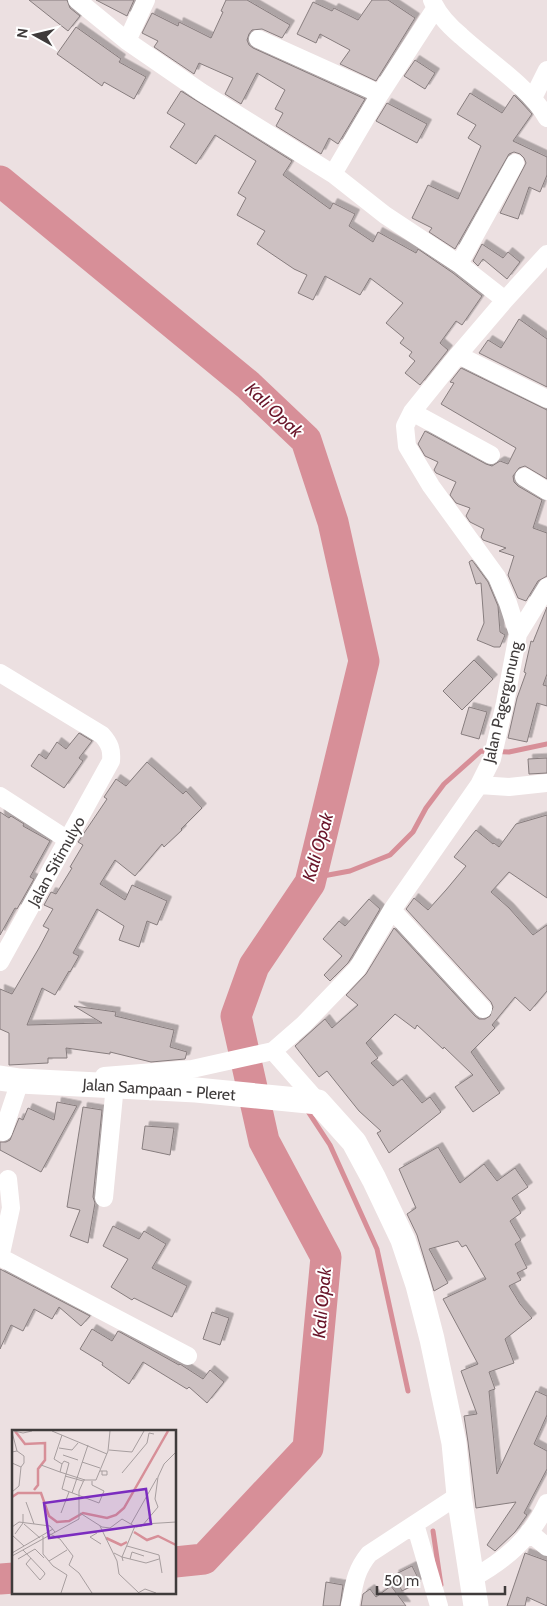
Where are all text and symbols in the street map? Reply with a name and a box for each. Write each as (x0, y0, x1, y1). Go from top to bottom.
north arrow (10, 10, 60, 60)
text: N (13, 27, 32, 39)
water label: Kali Opak (241, 378, 308, 443)
street label: Jalan Pagergunung (479, 639, 526, 766)
water label: Kali Opak (298, 809, 339, 884)
street label: Jalan Sitimulyo (23, 813, 89, 910)
street label: Jalan Sampaan - Pleret (81, 1075, 237, 1104)
water label: Kali Opak (308, 1266, 336, 1339)
inset map (12, 1430, 176, 1594)
scale bar (377, 1564, 504, 1596)
text: 50 m (384, 1572, 419, 1590)

